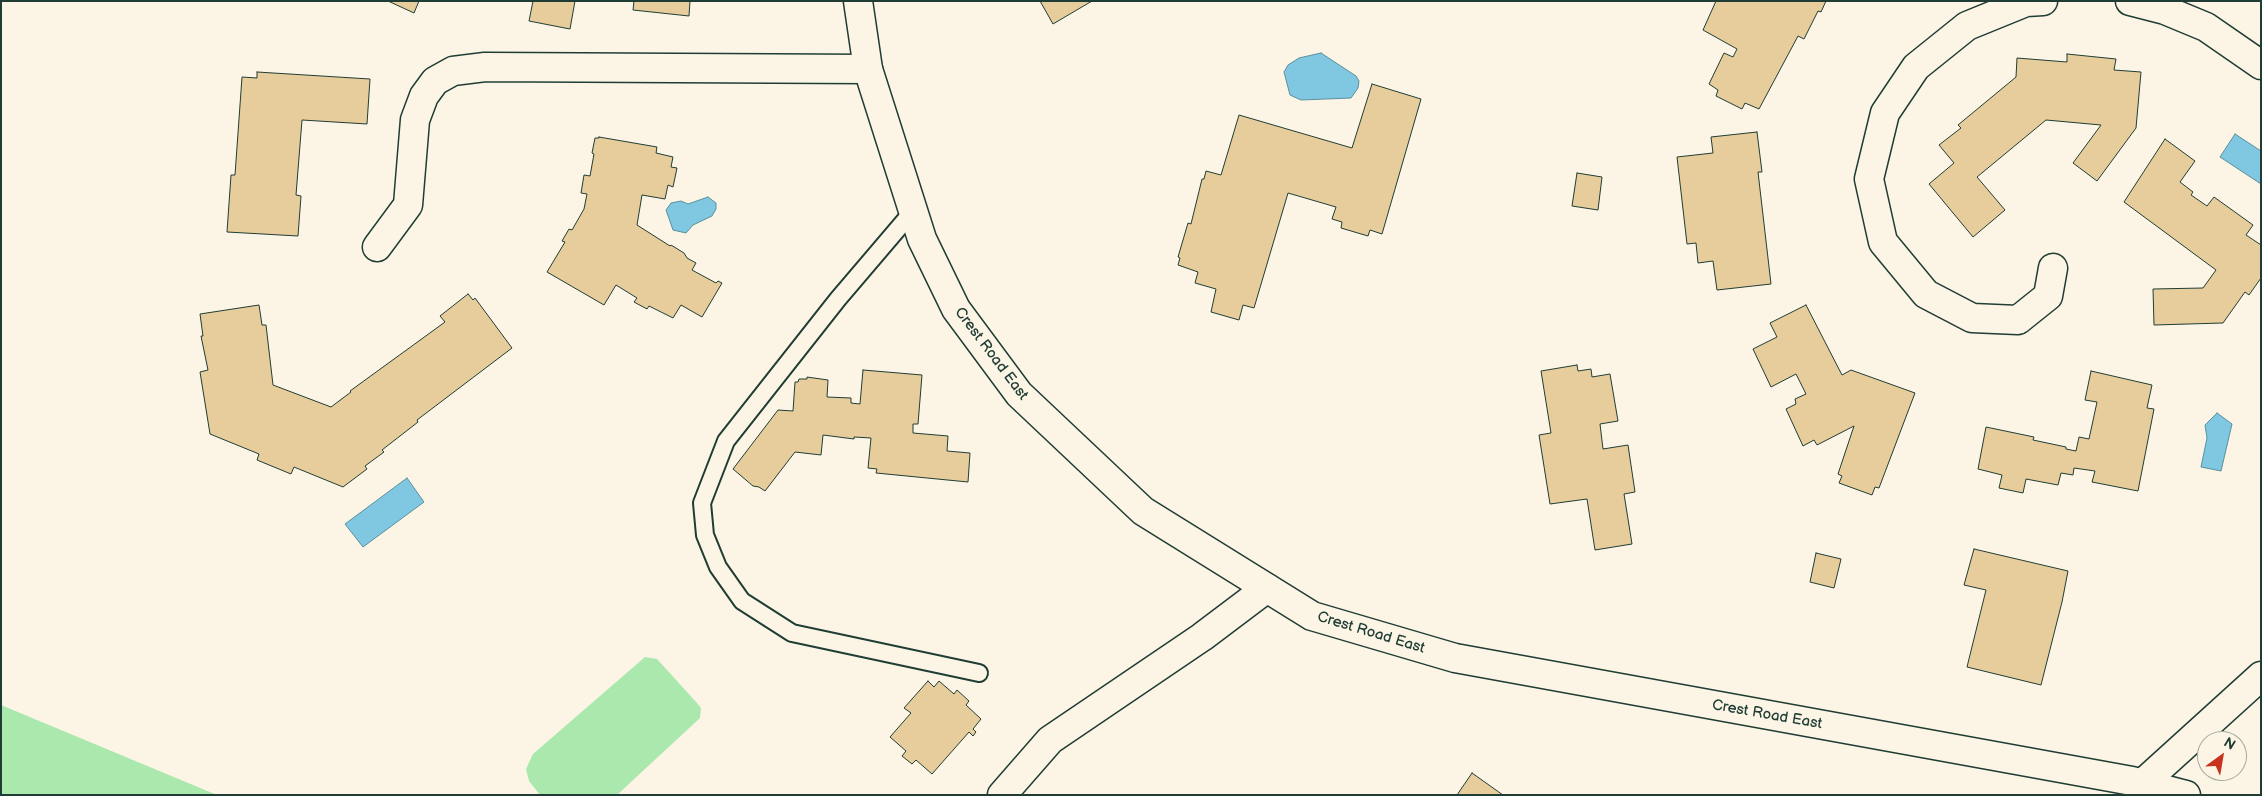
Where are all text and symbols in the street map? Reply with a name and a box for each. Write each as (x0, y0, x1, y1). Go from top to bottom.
street label: Crest Road East (950, 304, 1032, 404)
street label: Crest Road East (1315, 608, 1427, 658)
street label: Crest Road East (1711, 696, 1823, 734)
north arrow (2197, 731, 2247, 781)
text: N (2221, 734, 2239, 754)

